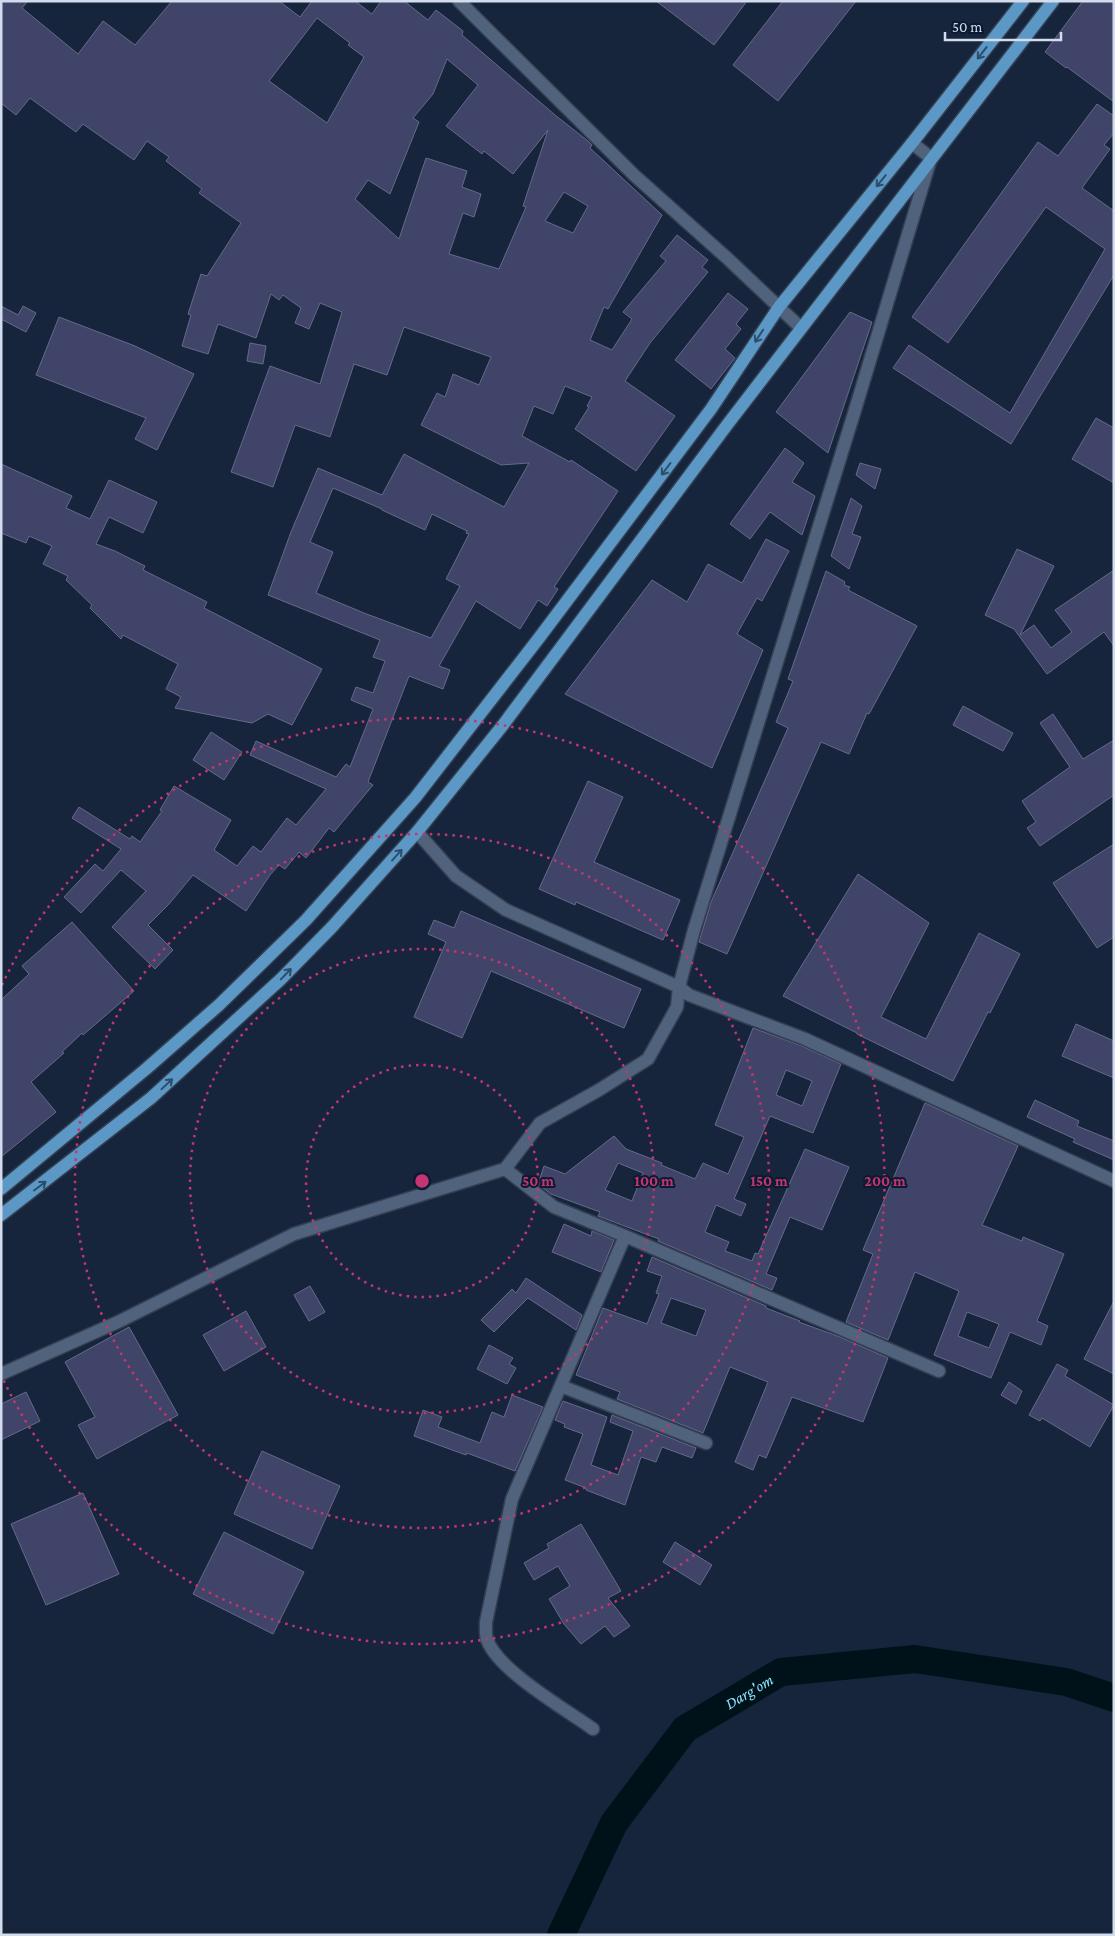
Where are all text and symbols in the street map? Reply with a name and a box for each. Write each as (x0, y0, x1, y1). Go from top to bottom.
scale bar (945, 10, 1061, 42)
text: 50 m (952, 19, 982, 35)
one-way arrow (977, 47, 988, 60)
one-way arrow (876, 174, 887, 187)
one-way arrow (754, 328, 764, 342)
one-way arrow (661, 462, 671, 476)
one-way arrow (391, 848, 402, 861)
one-way arrow (280, 967, 292, 980)
one-way arrow (160, 1078, 173, 1090)
centre of rings (413, 1172, 431, 1190)
text: 50 m (522, 1173, 554, 1189)
text: 100 m (634, 1173, 674, 1189)
text: 150 m (750, 1173, 788, 1189)
text: 200 m (864, 1173, 906, 1189)
one-way arrow (33, 1180, 46, 1191)
water label: Darg'om (722, 1670, 776, 1712)

